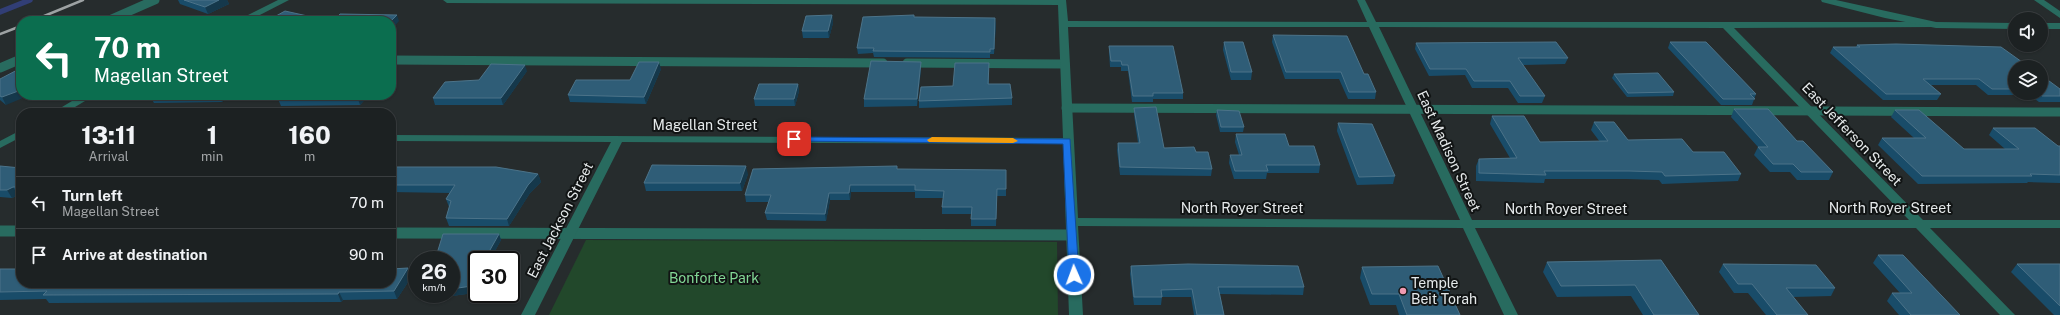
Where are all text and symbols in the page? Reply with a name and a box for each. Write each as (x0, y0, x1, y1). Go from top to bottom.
map controls (2008, 12, 2048, 100)
button: sound (2008, 12, 2048, 52)
text: 70 m (94, 31, 161, 64)
icon: left (28, 32, 80, 84)
button: layers (2008, 60, 2048, 100)
text: Magellan Street (94, 65, 229, 86)
street label: East Jefferson Street (1799, 79, 1905, 189)
street label: East Madison Street (1414, 88, 1484, 214)
street label: Magellan Street (653, 117, 757, 133)
text: 13:11 (81, 121, 136, 149)
text: 1 (207, 121, 217, 149)
text: 160 (288, 121, 331, 149)
pin (777, 122, 811, 156)
icon: arrive (783, 128, 805, 150)
text: Arrival (88, 149, 129, 164)
text: min (201, 149, 223, 164)
text: m (304, 149, 315, 164)
street label: East Jackson Street (524, 159, 596, 281)
text: Turn left (62, 187, 123, 204)
icon: left (28, 192, 50, 214)
text: 70 m (349, 194, 384, 211)
street label: North Royer Street (1181, 200, 1303, 216)
street label: North Royer Street (1829, 200, 1951, 216)
street label: North Royer Street (1505, 201, 1627, 217)
text: Magellan Street (62, 204, 159, 219)
icon: arrive (28, 244, 50, 266)
text: Arrive at destination (62, 246, 207, 263)
text: 90 m (349, 246, 384, 263)
speed limit sign: 30 (468, 251, 520, 303)
position arrow (1053, 254, 1095, 296)
text: 26 (421, 260, 447, 284)
park label: Bonforte Park (669, 270, 759, 286)
place label: Temple Beit Torah (1411, 275, 1477, 307)
text: km/h (422, 281, 446, 293)
marker: Temple Beit Torah (1398, 286, 1408, 296)

